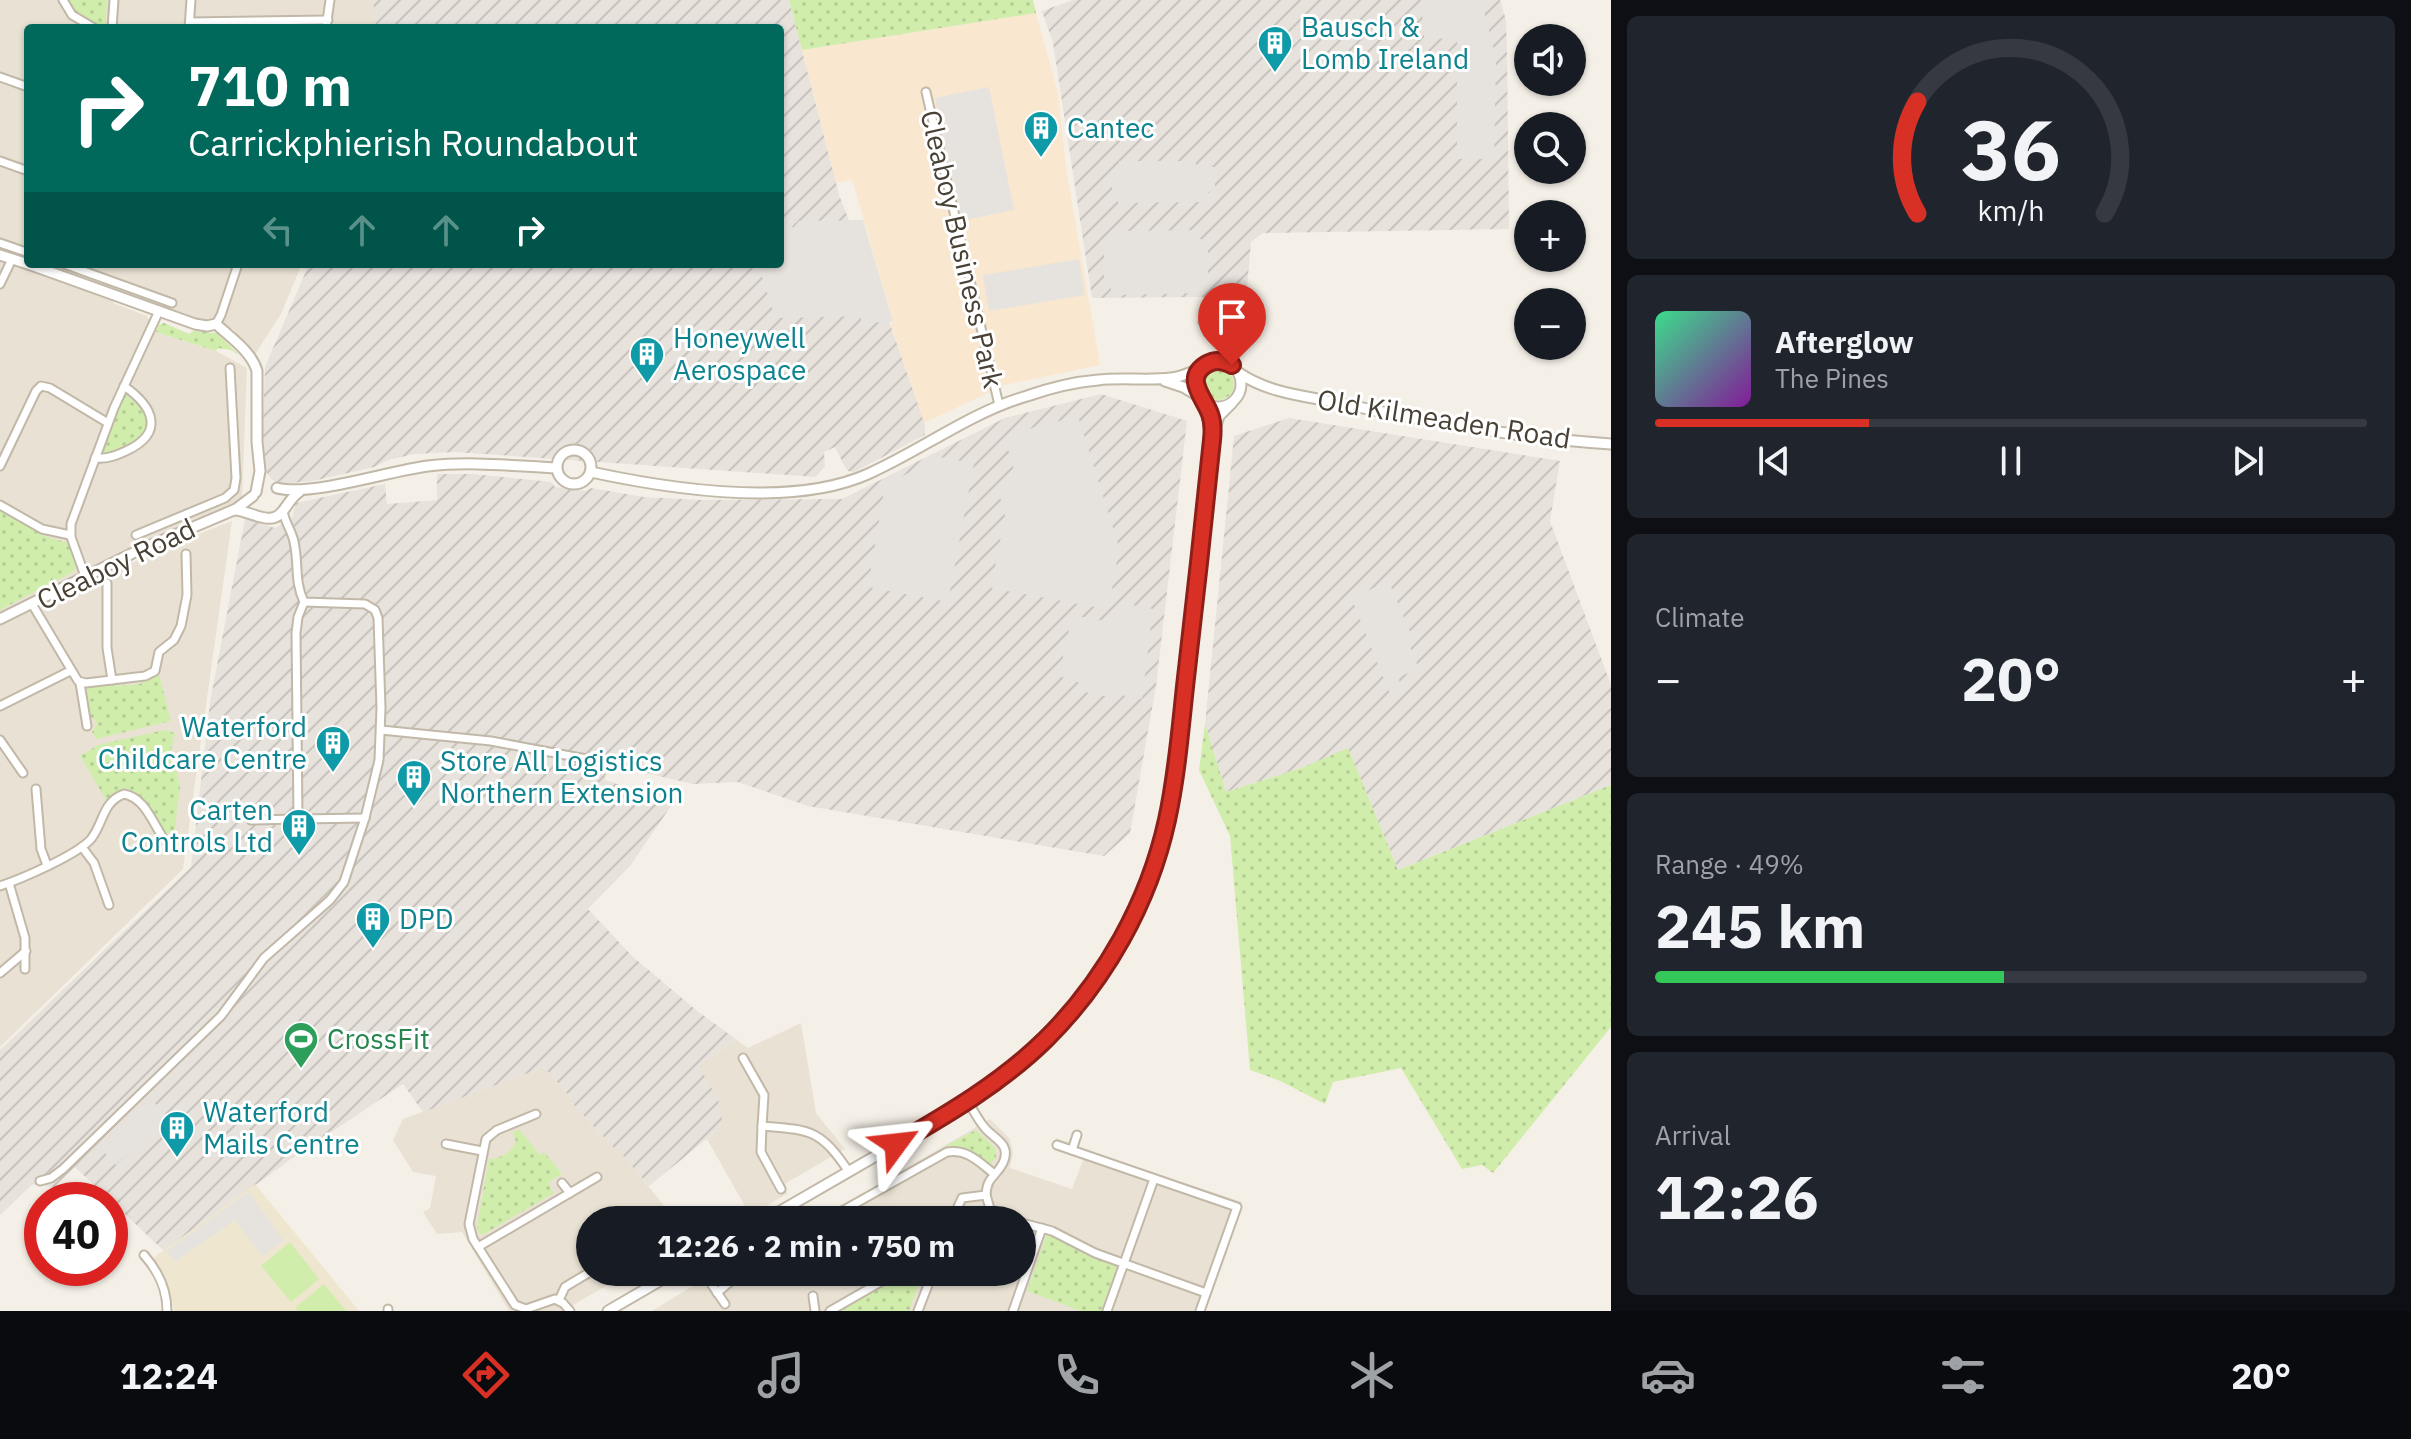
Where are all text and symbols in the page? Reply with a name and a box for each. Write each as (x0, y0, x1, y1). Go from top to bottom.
place label: Bausch & Lomb Ireland (1301, 8, 1469, 77)
building icon: Bausch & Lomb Ireland (1256, 24, 1294, 74)
map controls (1514, 24, 1586, 360)
button: sound (1514, 24, 1586, 96)
text: 710 m (188, 49, 352, 121)
icon: right (56, 56, 160, 160)
text: 36 (1961, 94, 2061, 202)
street label: Cleaboy Business Park (912, 106, 1013, 392)
building icon: Cantec (1022, 109, 1060, 159)
place label: Cantec (1067, 109, 1154, 146)
button: search (1514, 112, 1586, 184)
text: Carrickphierish Roundabout (188, 119, 639, 166)
text: km/h (1977, 192, 2045, 229)
button: + (1514, 200, 1586, 272)
icon: left (256, 208, 300, 252)
icon: ahead (340, 208, 384, 252)
icon: ahead (424, 208, 468, 252)
icon: right (508, 208, 552, 252)
pin (1198, 283, 1266, 365)
button: − (1514, 288, 1586, 360)
icon: arrive (1210, 295, 1254, 339)
place label: Honeywell Aerospace (673, 319, 806, 388)
text: Afterglow (1775, 322, 1914, 361)
building icon: Honeywell Aerospace (628, 335, 666, 385)
text: The Pines (1775, 361, 1889, 395)
street label: Old Kilmeaden Road (1315, 380, 1573, 457)
icon: previous (1752, 439, 1796, 483)
icon: pause (1989, 439, 2033, 483)
icon: next (2226, 439, 2270, 483)
street label: Cleaboy Road (30, 509, 201, 618)
text: Climate (1655, 600, 1745, 634)
text: 20° (1961, 639, 2061, 718)
text: − (1655, 650, 1681, 707)
text: + (2341, 650, 2367, 707)
place label: Waterford Childcare Centre (98, 708, 307, 777)
building icon: Waterford Childcare Centre (314, 724, 352, 774)
place label: Store All Logistics Northern Extension (440, 742, 684, 811)
building icon: Store All Logistics Northern Extension (395, 758, 433, 808)
place label: Carten Controls Ltd (121, 791, 273, 860)
building icon: Carten Controls Ltd (280, 807, 318, 857)
text: Range · 49% (1655, 847, 1804, 881)
text: 245 km (1655, 886, 1865, 965)
building icon: DPD (354, 900, 392, 950)
place label: DPD (399, 900, 454, 937)
sports icon: CrossFit (282, 1020, 320, 1070)
place label: CrossFit (327, 1020, 430, 1057)
place label: Waterford Mails Centre (203, 1093, 360, 1162)
position arrow (854, 1102, 938, 1186)
building icon: Waterford Mails Centre (158, 1109, 196, 1159)
text: Arrival (1655, 1118, 1731, 1152)
text: 12:26 (1655, 1157, 1819, 1236)
speed limit sign: 40 (24, 1182, 128, 1286)
text: 12:26 · 2 min · 750 m (657, 1226, 955, 1265)
icon: directions (458, 1347, 514, 1403)
icon: music (753, 1347, 809, 1403)
icon: phone (1049, 1347, 1105, 1403)
icon: climate (1344, 1347, 1400, 1403)
icon: car (1640, 1347, 1696, 1403)
icon: filters (1935, 1347, 1991, 1403)
text: 12:24 (120, 1352, 218, 1399)
text: 20° (2231, 1352, 2291, 1399)

